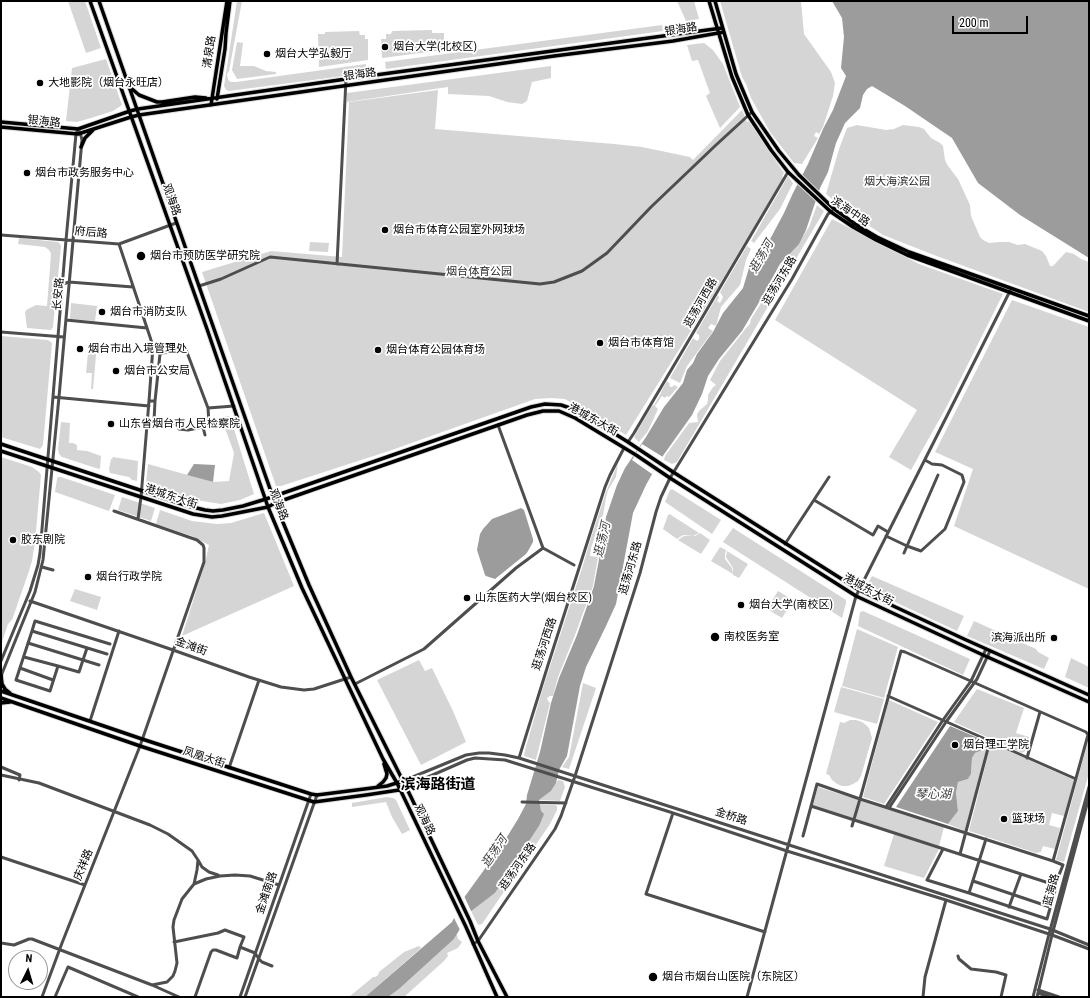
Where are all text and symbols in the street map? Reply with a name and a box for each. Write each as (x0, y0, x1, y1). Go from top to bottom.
scale bar (954, 8, 1030, 34)
text: 200 m (959, 16, 989, 30)
street label: 银海路 (664, 21, 698, 39)
street label: 清泉路 (201, 35, 219, 69)
place label: 烟台大学(北校区) (393, 40, 477, 54)
marker: 烟台大学(北校区) (380, 42, 390, 52)
place label: 烟台大学弘毅厅 (275, 47, 352, 61)
marker: 烟台大学弘毅厅 (262, 49, 272, 59)
street label: 银海路 (343, 66, 377, 84)
place label: 大地影院（烟台永旺店） (48, 76, 169, 90)
marker: 大地影院（烟台永旺店） (35, 78, 45, 88)
street label: 银海路 (27, 114, 61, 130)
place label: 烟台市政务服务中心 (35, 166, 134, 180)
marker: 烟台市政务服务中心 (22, 168, 32, 178)
park label: 烟大海滨公园 (864, 175, 930, 189)
street label: 观海路 (159, 182, 183, 218)
street label: 滨海中路 (828, 194, 872, 230)
place label: 烟台市体育公园室外网球场 (393, 223, 525, 237)
street label: 府后路 (74, 225, 108, 241)
marker: 烟台市体育公园室外网球场 (380, 225, 390, 235)
water label: 逛荡河 (747, 238, 777, 276)
place label: 烟台市预防医学研究院 (150, 249, 260, 263)
marker: 烟台市预防医学研究院 (135, 250, 147, 262)
street label: 逛荡河东路 (760, 254, 800, 308)
park label: 烟台体育公园 (446, 265, 512, 279)
street label: 逛荡河西路 (682, 276, 720, 330)
street label: 长安路 (51, 277, 67, 311)
place label: 烟台市消防支队 (110, 305, 187, 319)
marker: 烟台市消防支队 (97, 307, 107, 317)
place label: 烟台市体育馆 (608, 336, 674, 350)
marker: 烟台市体育馆 (595, 338, 605, 348)
place label: 烟台市出入境管理处 (88, 342, 187, 356)
place label: 烟台体育公园体育场 (386, 343, 485, 357)
marker: 烟台市出入境管理处 (75, 344, 85, 354)
marker: 烟台体育公园体育场 (373, 345, 383, 355)
place label: 烟台市公安局 (124, 364, 190, 378)
marker: 烟台市公安局 (111, 366, 121, 376)
street label: 港城东大街 (566, 401, 620, 439)
place label: 山东省烟台市人民检察院 (119, 417, 240, 431)
marker: 山东省烟台市人民检察院 (106, 419, 116, 429)
street label: 港城东大街 (143, 482, 199, 512)
street label: 观海路 (266, 487, 290, 523)
water label: 逛荡河 (592, 521, 614, 559)
place label: 胶东剧院 (21, 533, 65, 547)
marker: 胶东剧院 (8, 535, 18, 545)
street label: 逛荡河东路 (617, 540, 645, 596)
place label: 烟台行政学院 (96, 570, 162, 584)
street label: 港城东大街 (841, 571, 895, 609)
marker: 烟台行政学院 (83, 572, 93, 582)
place label: 山东医药大学(烟台校区) (475, 591, 592, 605)
marker: 山东医药大学(烟台校区) (462, 593, 472, 603)
place label: 烟台大学(南校区) (749, 598, 833, 612)
marker: 烟台大学(南校区) (736, 600, 746, 610)
street label: 逛荡河西路 (530, 616, 560, 672)
place label: 南校医务室 (724, 630, 779, 644)
marker: 南校医务室 (709, 631, 721, 643)
place label: 滨海派出所 (991, 631, 1046, 645)
marker: 滨海派出所 (1049, 633, 1059, 643)
street label: 金滩街 (173, 635, 209, 659)
place label: 烟台理工学院 (963, 738, 1029, 752)
marker: 烟台理工学院 (950, 740, 960, 750)
street label: 凤凰大街 (181, 745, 227, 771)
district label: 滨海路街道 (401, 776, 475, 794)
water label: 琴心湖 (915, 788, 951, 802)
street label: 观海路 (411, 802, 437, 838)
street label: 金桥路 (713, 806, 749, 828)
place label: 篮球场 (1012, 812, 1045, 826)
marker: 篮球场 (999, 814, 1009, 824)
water label: 逛荡河 (479, 833, 511, 871)
street label: 逛荡河东路 (497, 841, 539, 893)
street label: 庆祥路 (72, 847, 96, 883)
street label: 金滩南路 (254, 870, 280, 916)
street label: 蓝海路 (1041, 872, 1063, 908)
north arrow (8, 950, 48, 990)
text: N (25, 952, 33, 965)
place label: 烟台市烟台山医院（东院区） (662, 970, 805, 984)
marker: 烟台市烟台山医院（东院区） (647, 971, 659, 983)

